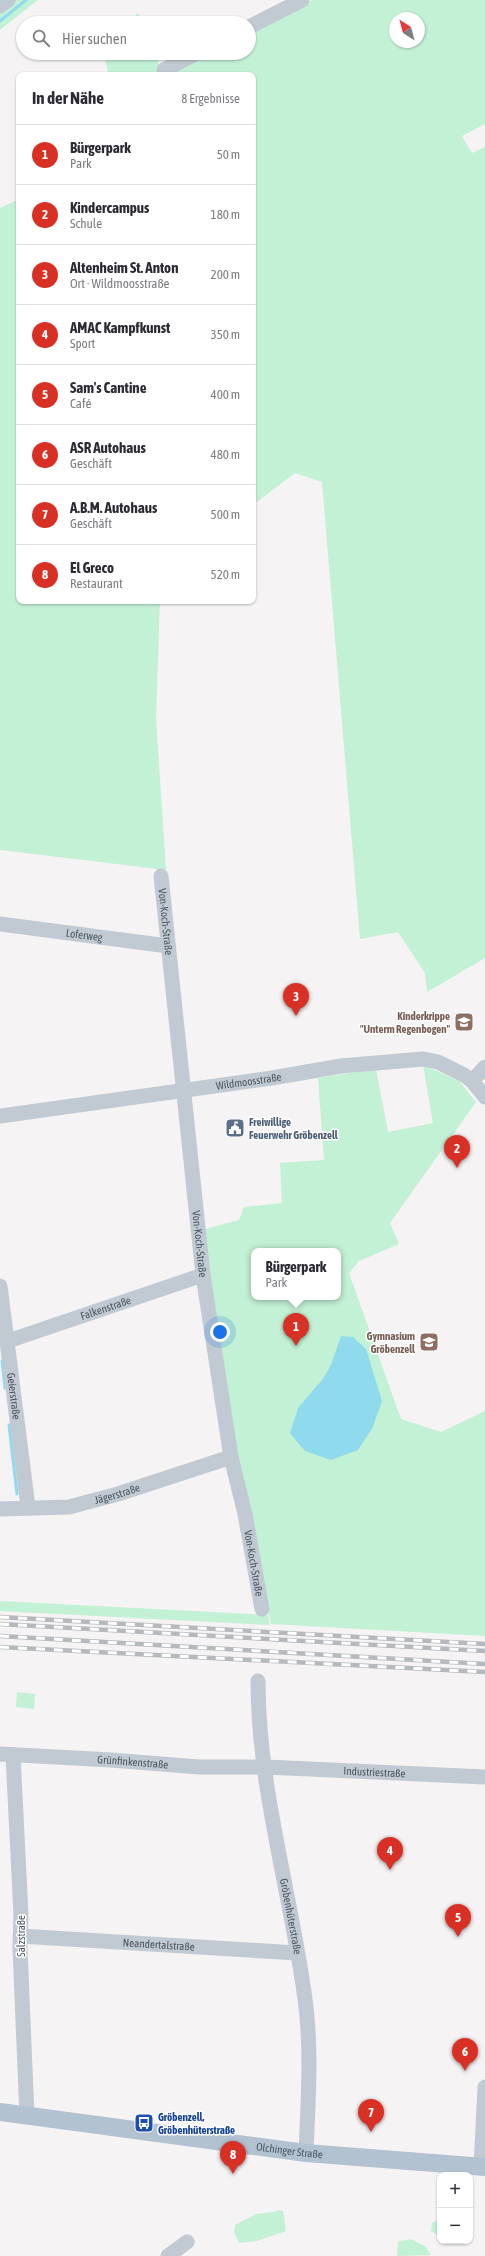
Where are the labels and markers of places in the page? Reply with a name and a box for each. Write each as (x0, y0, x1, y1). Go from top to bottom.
pin: 3 (283, 983, 309, 1016)
place label: Kinderkrippe "Unterm Regenbogen" (360, 1010, 450, 1035)
school or university icon: Kinderkrippe "Unterm Regenbogen" (453, 1011, 475, 1033)
place label: Freiwillige Feuerwehr Gröbenzell (249, 1116, 339, 1141)
public building icon: Freiwillige Feuerwehr Gröbenzell (224, 1117, 246, 1139)
pin: 2 (444, 1135, 470, 1168)
pin: 1 (283, 1313, 309, 1346)
place label: Gymnasium Gröbenzell (367, 1330, 416, 1355)
school or university icon: Gymnasium Gröbenzell (418, 1331, 440, 1353)
pin: 4 (377, 1837, 403, 1870)
pin: 5 (445, 1904, 471, 1937)
pin: 6 (452, 2038, 478, 2071)
pin: 7 (358, 2099, 384, 2132)
place label: Gröbenzell, Gröbenhüterstraße (158, 2111, 235, 2136)
bus stop icon: Gröbenzell, Gröbenhüterstraße (133, 2112, 155, 2134)
pin: 8 (220, 2141, 246, 2174)

